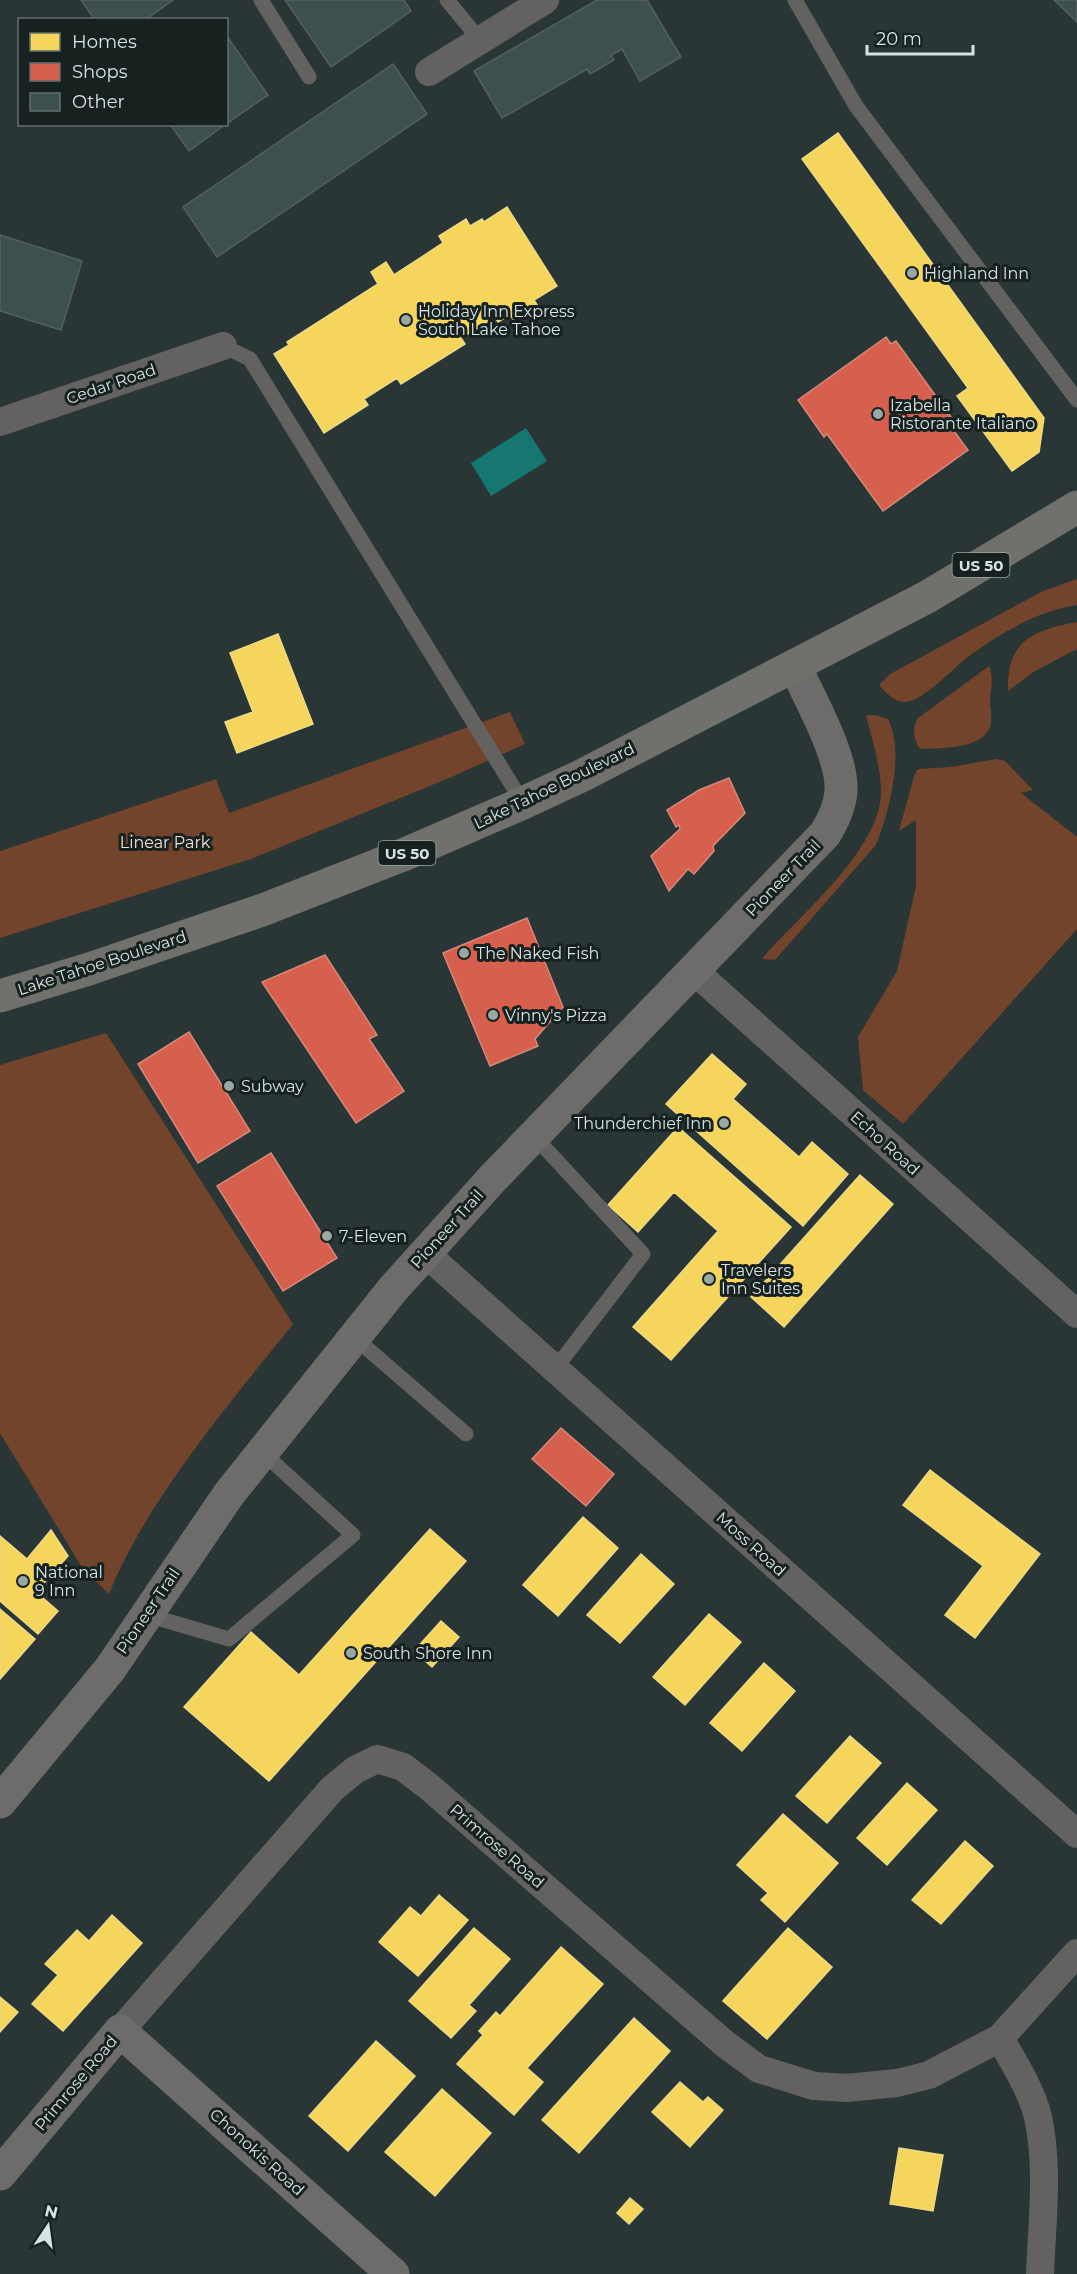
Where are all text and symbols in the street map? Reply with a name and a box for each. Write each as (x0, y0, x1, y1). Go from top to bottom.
legend (18, 18, 228, 126)
scale bar (867, 18, 974, 56)
text: 20 m (876, 28, 922, 50)
text: Homes (72, 31, 137, 53)
text: Shops (72, 61, 128, 83)
text: Other (72, 91, 125, 113)
place label: Highland Inn (924, 264, 1029, 283)
marker: Highland Inn (905, 266, 919, 280)
place label: Holiday Inn Express South Lake Tahoe (418, 302, 575, 339)
marker: Holiday Inn Express South Lake Tahoe (399, 313, 413, 327)
street label: Cedar Road (64, 360, 158, 408)
place label: Izabella Ristorante Italiano (890, 396, 1035, 433)
marker: Izabella Ristorante Italiano (871, 407, 885, 421)
road number: US 50 (952, 553, 1010, 577)
street label: Lake Tahoe Boulevard (471, 739, 637, 833)
park label: Linear Park (120, 833, 211, 852)
street label: Pioneer Trail (742, 836, 824, 920)
road number: US 50 (378, 841, 436, 865)
street label: Lake Tahoe Boulevard (15, 927, 189, 999)
place label: The Naked Fish (476, 944, 599, 963)
marker: The Naked Fish (457, 946, 471, 960)
place label: Vinny's Pizza (505, 1006, 607, 1025)
marker: Vinny's Pizza (486, 1008, 500, 1022)
place label: Subway (241, 1077, 304, 1096)
marker: Subway (222, 1079, 236, 1093)
street label: Echo Road (847, 1107, 923, 1179)
place label: Thunderchief Inn (574, 1114, 712, 1133)
marker: Thunderchief Inn (717, 1116, 731, 1130)
street label: Pioneer Trail (407, 1186, 487, 1272)
place label: 7-Eleven (339, 1227, 407, 1246)
marker: 7-Eleven (320, 1229, 334, 1243)
place label: Travelers Inn Suites (721, 1261, 800, 1298)
marker: Travelers Inn Suites (702, 1272, 716, 1286)
street label: Moss Road (712, 1508, 790, 1580)
place label: National 9 Inn (35, 1563, 103, 1600)
street label: Pioneer Trail (112, 1565, 184, 1657)
marker: National 9 Inn (16, 1574, 30, 1588)
place label: South Shore Inn (363, 1644, 492, 1663)
marker: South Shore Inn (344, 1646, 358, 1660)
street label: Primrose Road (446, 1800, 548, 1892)
street label: Primrose Road (31, 2032, 121, 2134)
street label: Chonokis Road (206, 2105, 308, 2199)
north arrow (18, 2196, 78, 2256)
text: N (43, 2201, 60, 2223)

